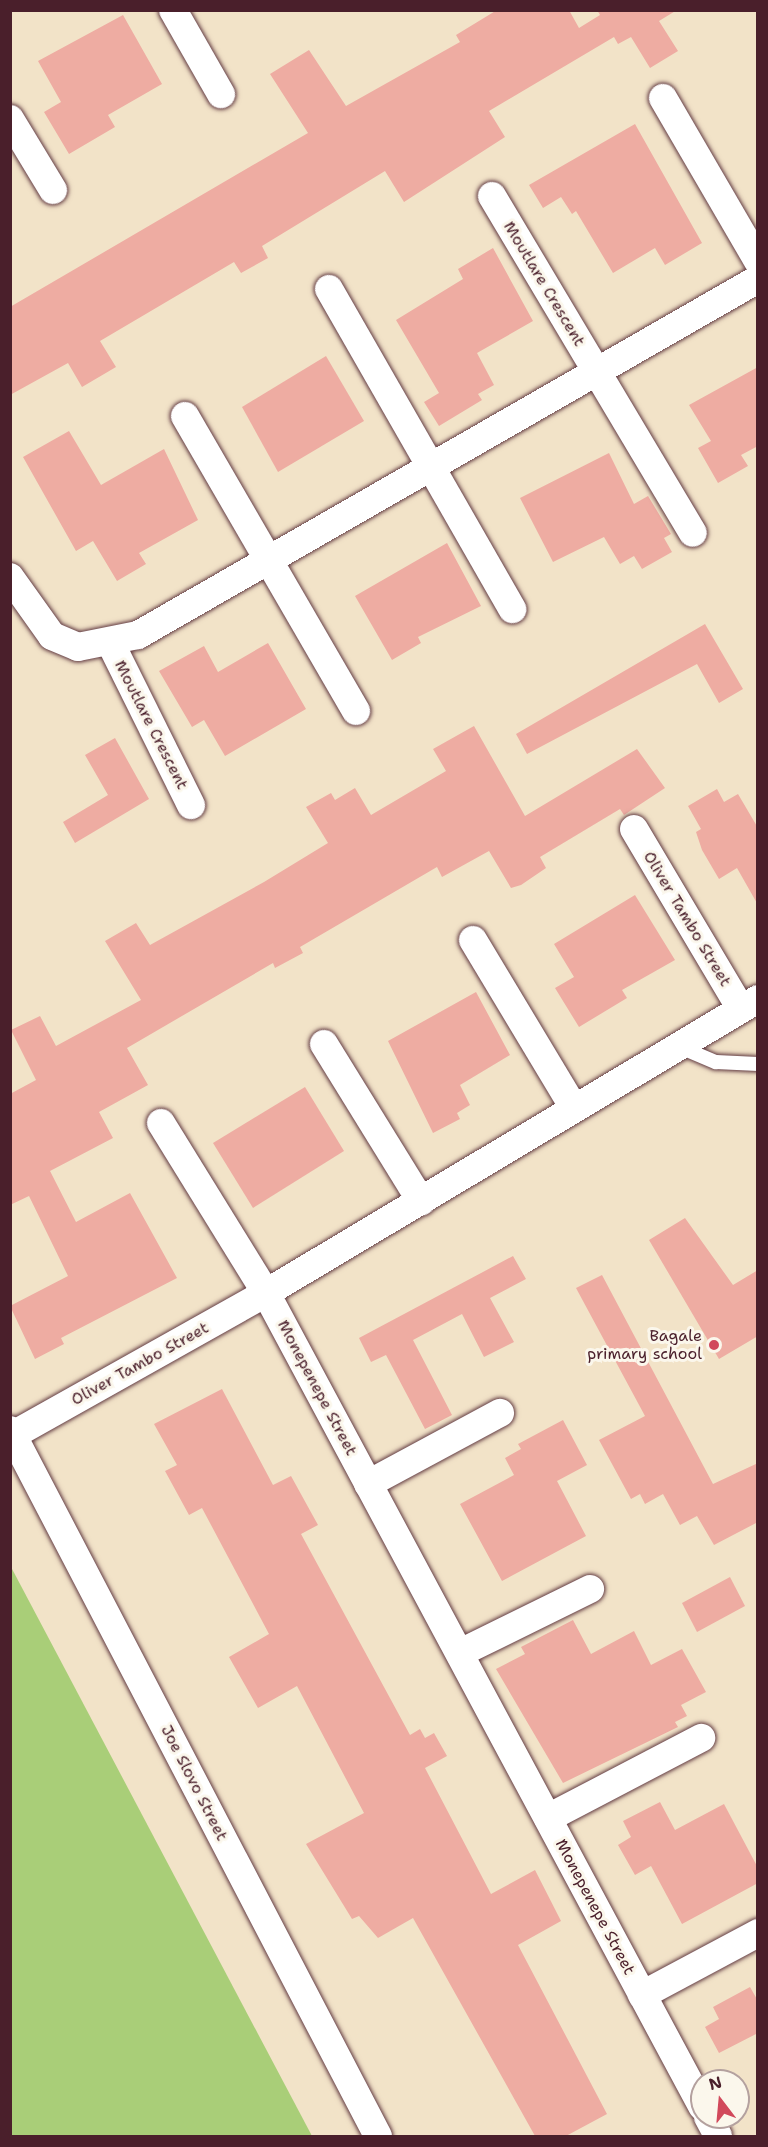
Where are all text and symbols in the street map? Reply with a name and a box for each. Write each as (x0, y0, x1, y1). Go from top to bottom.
street label: Moutlare Crescent (499, 218, 589, 350)
street label: Moutlare Crescent (110, 657, 192, 793)
street label: Oliver Tambo Street (639, 848, 735, 990)
street label: Monepenepe Street (273, 1317, 361, 1459)
street label: Oliver Tambo Street (68, 1318, 212, 1410)
place label: Bagale primary school (587, 1326, 702, 1364)
marker: Bagale primary school (707, 1338, 721, 1352)
street label: Joe Slovo Street (157, 1722, 231, 1844)
street label: Monepenepe Street (551, 1836, 639, 1978)
north arrow (690, 2069, 750, 2129)
text: N (706, 2071, 724, 2095)

